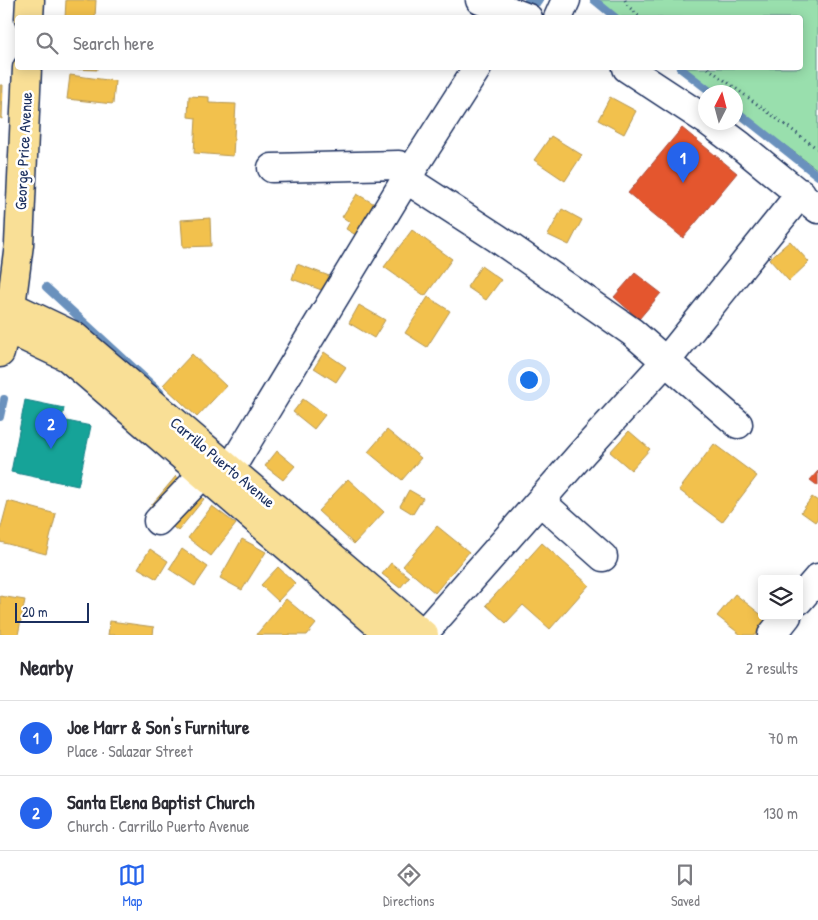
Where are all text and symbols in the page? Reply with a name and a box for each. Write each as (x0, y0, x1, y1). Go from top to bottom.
search box (15, 15, 803, 70)
icon: search (33, 29, 61, 57)
text: Search here (73, 30, 154, 56)
north arrow (698, 85, 743, 130)
street label: George Price Avenue (9, 91, 37, 211)
pin: 1 (667, 142, 699, 183)
your location (516, 367, 542, 393)
pin: 2 (35, 408, 67, 449)
street label: Carrillo Puerto Avenue (166, 412, 281, 513)
map controls (758, 575, 803, 620)
button: layers (758, 575, 803, 620)
scale bar (15, 600, 89, 623)
text: 20 m (22, 602, 48, 621)
text: Nearby (20, 653, 73, 682)
text: 2 results (746, 657, 798, 679)
text: Joe Marr & Son's Furniture (67, 714, 249, 740)
text: 1 (33, 727, 39, 749)
text: 70 m (768, 727, 798, 749)
text: Place · Salazar Street (67, 740, 193, 762)
text: Santa Elena Baptist Church (67, 789, 254, 815)
text: 2 (32, 802, 40, 824)
text: 130 m (763, 802, 798, 824)
text: Church · Carrillo Puerto Avenue (67, 815, 249, 837)
tab: Map (118, 861, 146, 910)
tab: Directions (383, 861, 434, 910)
tab: Saved (671, 861, 700, 910)

